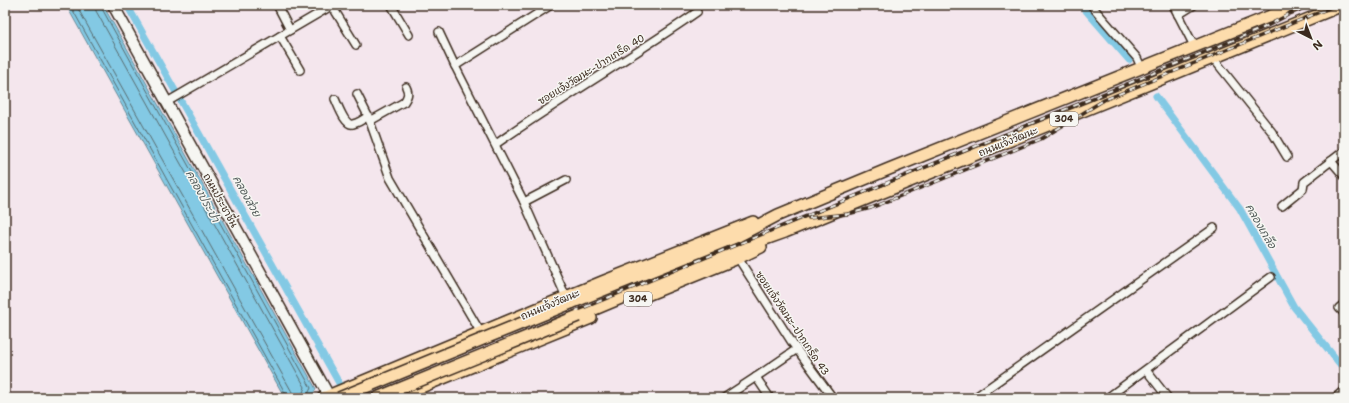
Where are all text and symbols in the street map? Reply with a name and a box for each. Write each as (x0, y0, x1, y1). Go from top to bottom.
north arrow (1291, 18, 1331, 58)
street label: ซอยแจ้งวัฒนะ-ปากเกร็ด 40 (535, 30, 647, 108)
text: N (1309, 37, 1326, 54)
road number: 304 (1050, 112, 1078, 126)
street label: ถนนแจ้งวัฒนะ (977, 124, 1040, 159)
water label: คลองประปา (182, 168, 224, 226)
street label: ถนนประชาชื่น (200, 169, 243, 230)
water label: คลองส่วย (229, 173, 264, 220)
water label: คลองเกลือ (1242, 201, 1280, 252)
street label: ซอยแจ้งวัฒนะ-ปากเกร็ด 43 (753, 268, 833, 378)
street label: ถนนแจ้งวัฒนะ (519, 286, 582, 323)
road number: 304 (624, 292, 652, 306)

